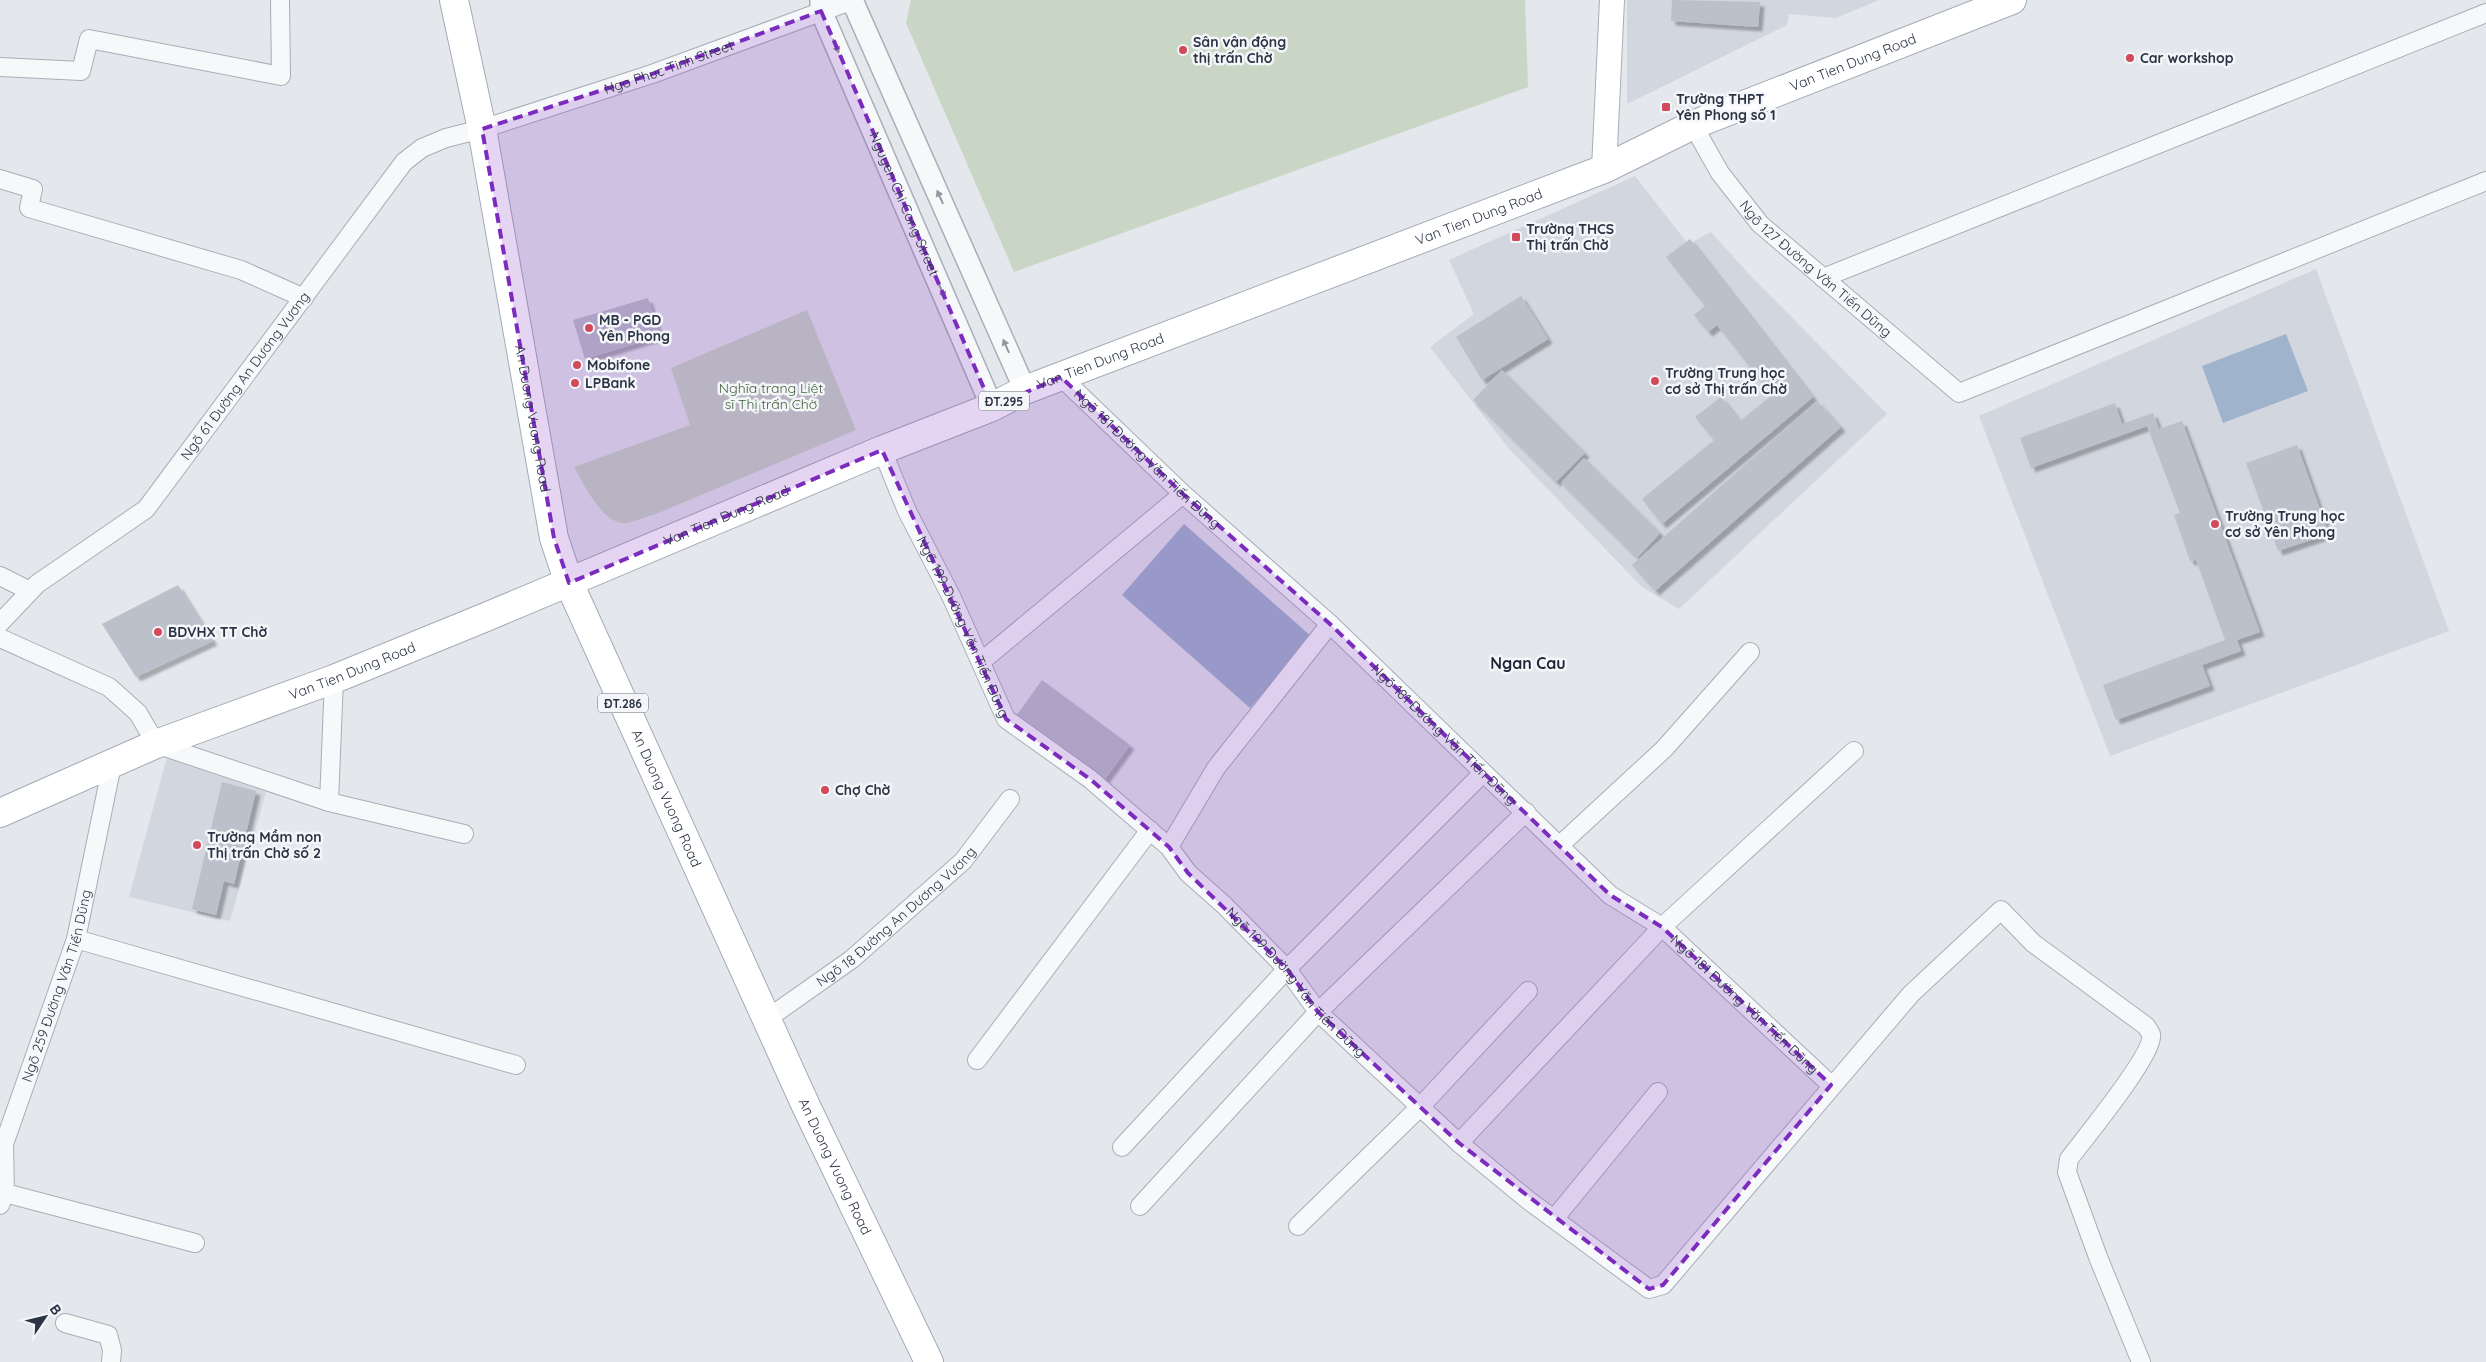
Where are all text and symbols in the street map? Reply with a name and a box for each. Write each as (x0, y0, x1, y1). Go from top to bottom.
street label: Van Tien Dung Road (1787, 29, 1919, 95)
place label: Sân vận động thị trấn Chờ (1193, 33, 1286, 67)
street label: Ngo Phuc Tinh Street (602, 36, 736, 98)
one-way arrow (832, 39, 840, 53)
marker: Sân vận động thị trấn Chờ (1177, 44, 1189, 56)
place label: Car workshop (2140, 49, 2234, 67)
marker: Car workshop (2124, 52, 2136, 64)
place label: Trường THPT Yên Phong số 1 (1676, 90, 1776, 124)
marker: Trường THPT Yên Phong số 1 (1660, 101, 1672, 113)
street label: Nguyen Chi Cong Street (865, 129, 943, 279)
street label: Van Tien Dung Road (1413, 184, 1545, 249)
one-way arrow (935, 190, 943, 204)
street label: Ngõ 127 Đường Văn Tiến Dũng (1736, 197, 1895, 341)
place label: Trường THCS Thị trấn Chờ (1526, 220, 1614, 254)
marker: Trường THCS Thị trấn Chờ (1510, 231, 1522, 243)
one-way arrow (939, 284, 947, 298)
street label: Ngõ 61 Đường An Dương Vương (176, 288, 314, 464)
place label: MB - PGD Yên Phong (599, 311, 670, 345)
marker: MB - PGD Yên Phong (583, 322, 595, 334)
street label: Van Tien Dung Road (1034, 329, 1166, 394)
one-way arrow (1001, 339, 1009, 353)
street label: An Duong Vuong Road (511, 344, 555, 494)
place label: Mobifone (587, 356, 650, 374)
marker: Mobifone (571, 359, 583, 371)
place label: Trường Trung học cơ sở Thị trấn Chờ (1665, 364, 1787, 398)
place label: LPBank (585, 374, 636, 392)
marker: Trường Trung học cơ sở Thị trấn Chờ (1649, 375, 1661, 387)
marker: LPBank (569, 377, 581, 389)
park label: Nghĩa trang Liệt sĩ Thị trấn Chờ (719, 379, 823, 413)
street label: Ngõ 181 Đường Văn Tiến Dũng (1070, 385, 1225, 533)
road number: ĐT.295 (979, 392, 1029, 411)
street label: Van Tien Dung Road (661, 481, 792, 550)
place label: Trường Trung học cơ sở Yên Phong (2225, 507, 2345, 541)
marker: Trường Trung học cơ sở Yên Phong (2209, 518, 2221, 530)
street label: Ngõ 199 Đường Văn Tiến Dũng (913, 533, 1013, 721)
place label: BDVHX TT Chờ (168, 623, 268, 641)
marker: BDVHX TT Chờ (152, 626, 164, 638)
street label: Van Tien Dung Road (287, 638, 418, 704)
district label: Ngan Cau (1490, 653, 1566, 673)
street label: Ngõ 181 Đường Văn Tiến Dũng (1367, 660, 1521, 809)
road number: ĐT.286 (598, 694, 648, 712)
street label: An Duong Vuong Road (628, 727, 706, 870)
place label: Chợ Chờ (835, 781, 891, 799)
marker: Chợ Chờ (819, 784, 831, 796)
place label: Trường Mầm non Thị trấn Chờ số 2 (207, 828, 322, 862)
marker: Trường Mầm non Thị trấn Chờ số 2 (191, 839, 203, 851)
street label: Ngõ 18 Đường An Dương Vương (813, 843, 980, 990)
street label: Ngõ 259 Đường Văn Tiến Dũng (18, 888, 95, 1084)
street label: Ngõ 199 Đường Văn Tiến Dũng (1222, 903, 1370, 1061)
street label: Ngõ 181 Đường Văn Tiến Dũng (1667, 931, 1822, 1078)
street label: An Duong Vuong Road (795, 1095, 875, 1238)
north arrow (20, 1292, 70, 1342)
text: B (46, 1301, 66, 1318)

